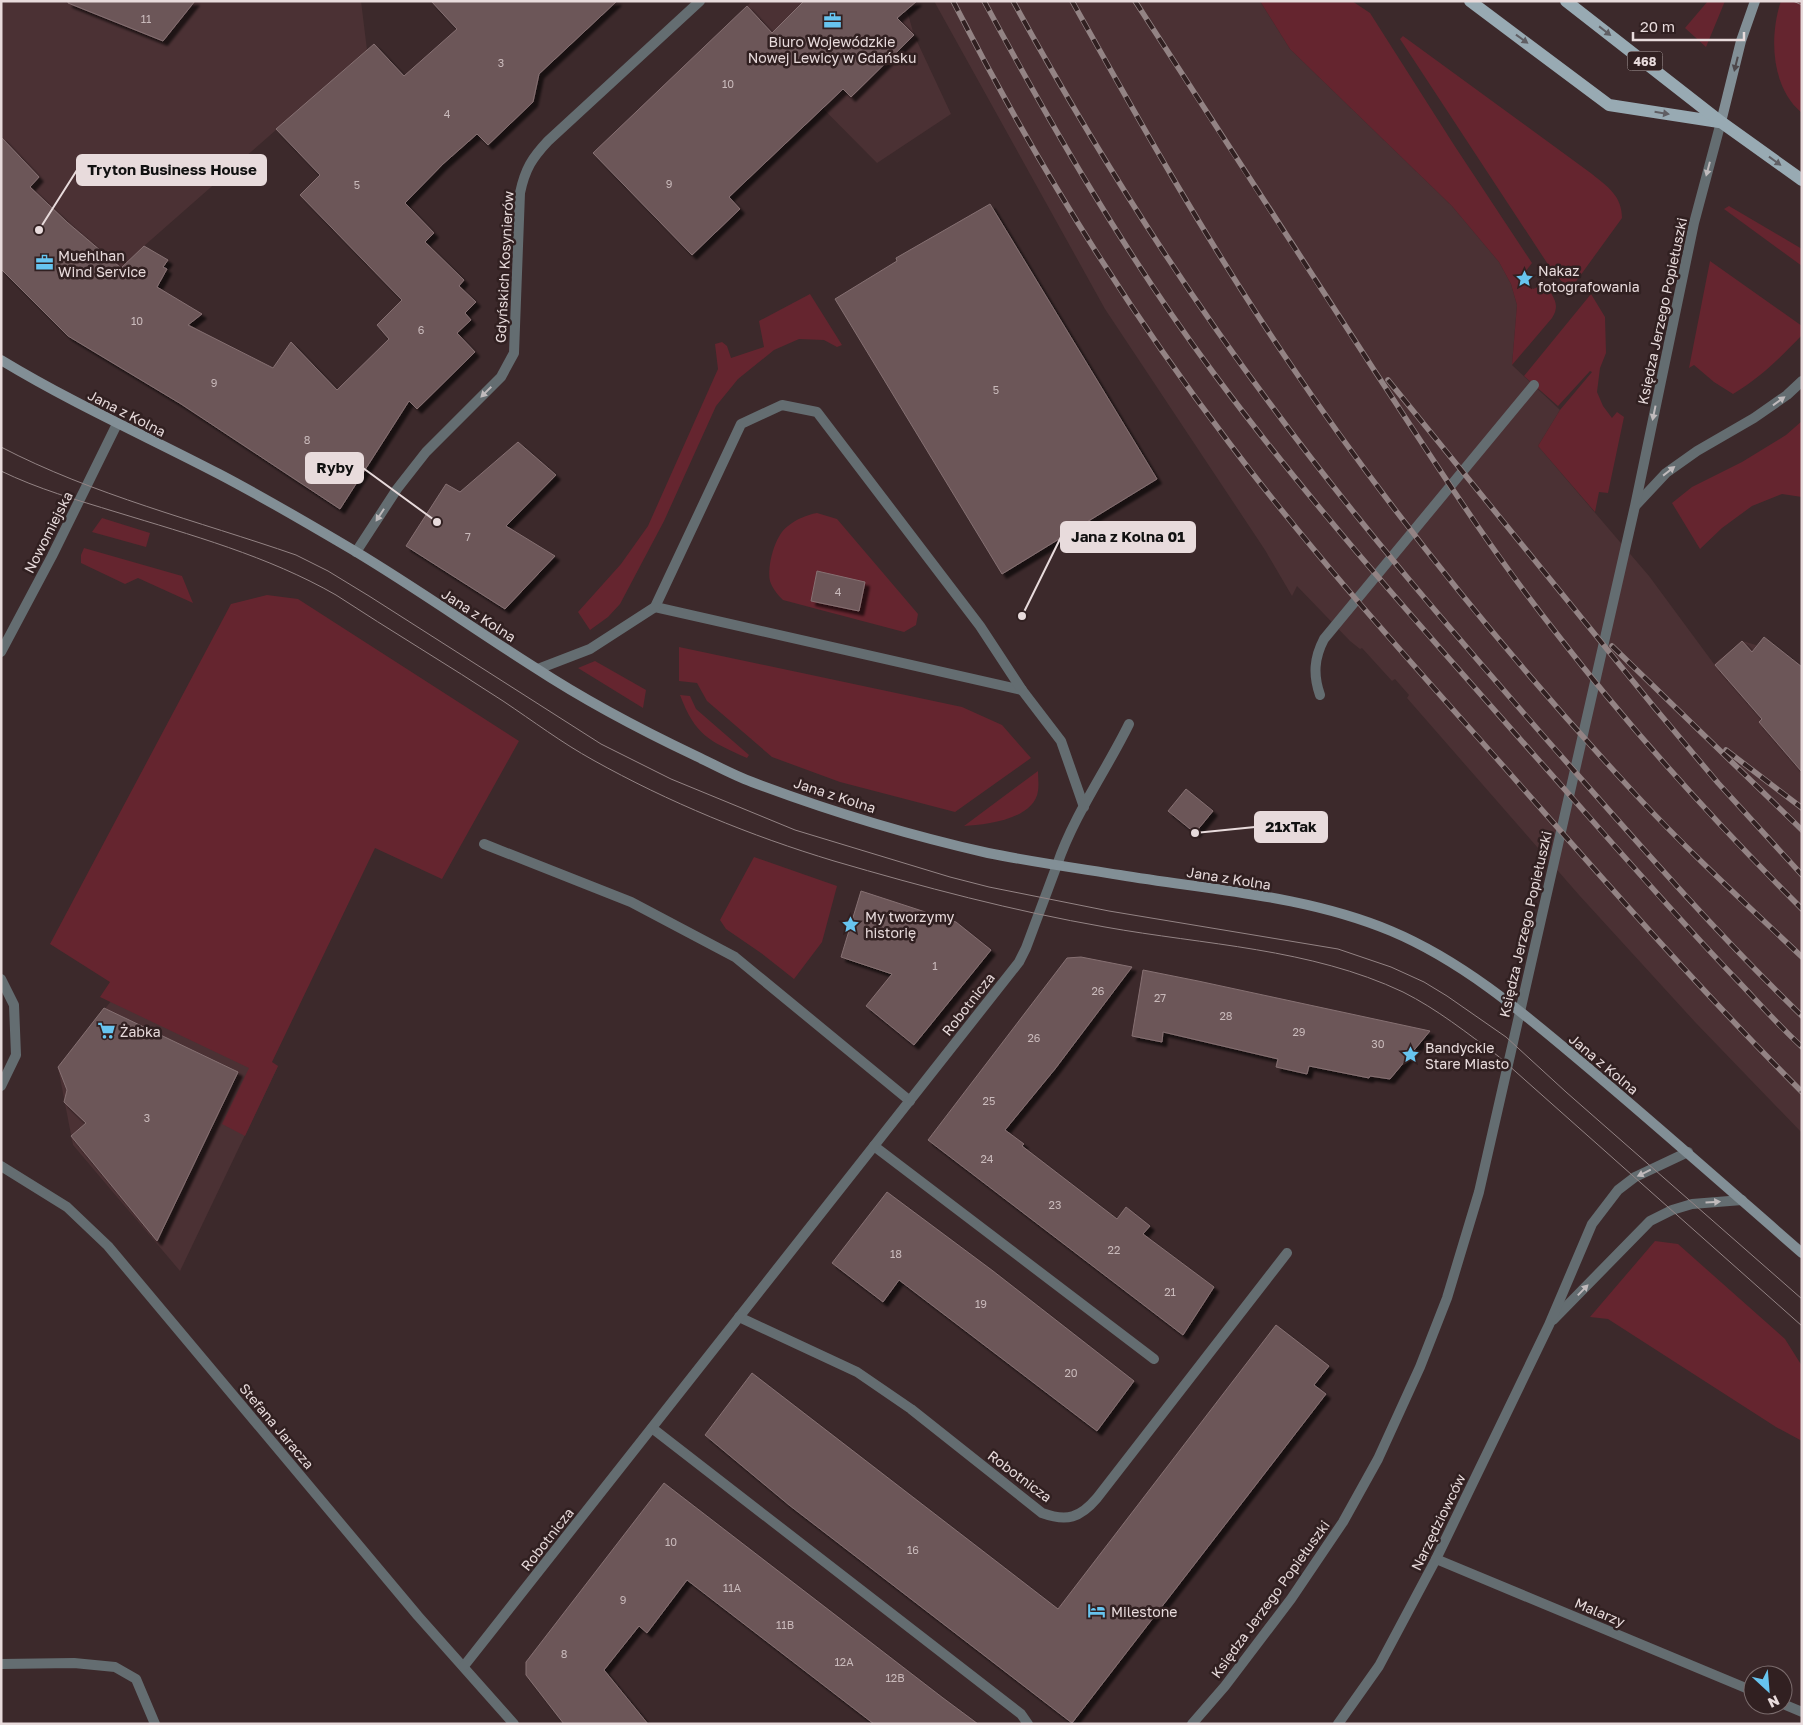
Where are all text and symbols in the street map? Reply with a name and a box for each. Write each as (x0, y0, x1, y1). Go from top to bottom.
scale bar (1633, 10, 1744, 42)
office icon: Biuro Wojewódzkie Nowej Lewicy w Gdańsku (822, 11, 842, 31)
house number: 11 (141, 12, 151, 25)
text: 20 m (1640, 17, 1675, 35)
one-way arrow (1598, 26, 1611, 37)
place label: Biuro Wojewódzkie Nowej Lewicy w Gdańsku (748, 33, 916, 66)
one-way arrow (1515, 34, 1529, 44)
road number: 468 (1628, 51, 1662, 70)
house number: 3 (498, 56, 504, 69)
one-way arrow (1731, 57, 1739, 72)
house number: 10 (722, 77, 734, 90)
house number: 4 (444, 107, 451, 120)
one-way arrow (1654, 109, 1670, 117)
callout: Tryton Business House (77, 155, 266, 185)
one-way arrow (1768, 156, 1782, 166)
text: Tryton Business House (87, 160, 257, 178)
one-way arrow (1704, 162, 1712, 177)
house number: 9 (666, 177, 672, 190)
house number: 5 (354, 178, 360, 191)
street label: Gdyńskich Kosynierów (492, 191, 516, 343)
street label: Księdza Jerzego Popiełuszki (1634, 216, 1690, 406)
place label: Muehlhan Wind Service (58, 247, 146, 280)
office icon: Muehlhan Wind Service (34, 253, 54, 273)
place label: Nakaz fotografowania (1538, 262, 1640, 295)
place icon: Nakaz fotografowania (1514, 268, 1534, 288)
house number: 10 (131, 314, 143, 327)
house number: 6 (418, 323, 425, 336)
house number: 9 (211, 376, 217, 389)
house number: 5 (993, 383, 999, 396)
street label: Jana z Kolna (85, 386, 169, 440)
one-way arrow (480, 386, 492, 398)
one-way arrow (1772, 395, 1785, 406)
one-way arrow (1650, 406, 1658, 422)
house number: 8 (304, 433, 311, 446)
callout: Ryby (306, 453, 363, 483)
text: Ryby (316, 458, 354, 476)
one-way arrow (1662, 466, 1676, 476)
street label: Nowomiejska (20, 488, 76, 576)
one-way arrow (375, 508, 384, 521)
callout: Jana z Kolna 01 (1061, 522, 1195, 552)
text: Jana z Kolna 01 (1071, 527, 1185, 545)
house number: 7 (465, 530, 471, 543)
street label: Jana z Kolna (439, 585, 519, 645)
house number: 4 (835, 585, 842, 598)
street label: Jana z Kolna (792, 774, 878, 816)
callout: 21xTak (1255, 812, 1327, 842)
text: 21xTak (1265, 817, 1317, 835)
street label: Księdza Jerzego Popiełuszki (1495, 829, 1555, 1019)
street label: Jana z Kolna (1186, 863, 1272, 893)
place label: My tworzymy historię (865, 908, 955, 941)
place icon: My tworzymy historię (841, 914, 861, 934)
house number: 1 (932, 959, 938, 972)
street label: Robotnicza (938, 969, 998, 1039)
house number: 26 (1091, 984, 1105, 997)
house number: 27 (1154, 991, 1166, 1004)
house number: 28 (1219, 1009, 1233, 1022)
supermarket icon: Żabka (96, 1021, 116, 1041)
place label: Żabka (120, 1023, 161, 1040)
house number: 29 (1292, 1025, 1306, 1038)
street label: Jana z Kolna (1566, 1030, 1642, 1098)
house number: 26 (1027, 1031, 1041, 1044)
house number: 30 (1371, 1037, 1385, 1050)
place label: Bandyckie Stare Miasto (1425, 1039, 1509, 1072)
place icon: Bandyckie Stare Miasto (1401, 1045, 1421, 1065)
house number: 25 (983, 1094, 995, 1107)
house number: 3 (144, 1111, 150, 1124)
house number: 24 (980, 1152, 994, 1165)
one-way arrow (1637, 1169, 1651, 1177)
one-way arrow (1705, 1197, 1721, 1205)
house number: 23 (1049, 1198, 1061, 1211)
house number: 22 (1108, 1243, 1120, 1256)
house number: 18 (890, 1247, 902, 1260)
one-way arrow (1577, 1284, 1589, 1296)
house number: 21 (1164, 1285, 1176, 1298)
house number: 19 (975, 1297, 987, 1310)
house number: 20 (1064, 1366, 1078, 1379)
street label: Stefana Jaracza (236, 1380, 318, 1472)
street label: Robotnicza (985, 1447, 1055, 1505)
street label: Narzędziowców (1407, 1471, 1469, 1573)
street label: Robotnicza (517, 1504, 577, 1574)
street label: Księdza Jerzego Popiełuszki (1207, 1517, 1333, 1681)
house number: 10 (665, 1535, 677, 1548)
house number: 16 (907, 1543, 919, 1556)
house number: 11A (723, 1581, 742, 1594)
house number: 9 (620, 1593, 626, 1606)
street label: Malarzy (1572, 1594, 1628, 1630)
hotel icon: Milestone (1087, 1601, 1107, 1621)
place label: Milestone (1111, 1603, 1177, 1620)
house number: 11B (776, 1618, 794, 1631)
house number: 8 (561, 1647, 568, 1660)
house number: 12A (834, 1655, 854, 1668)
north arrow (1743, 1665, 1793, 1715)
house number: 12B (885, 1671, 905, 1684)
text: N (1765, 1692, 1782, 1712)

